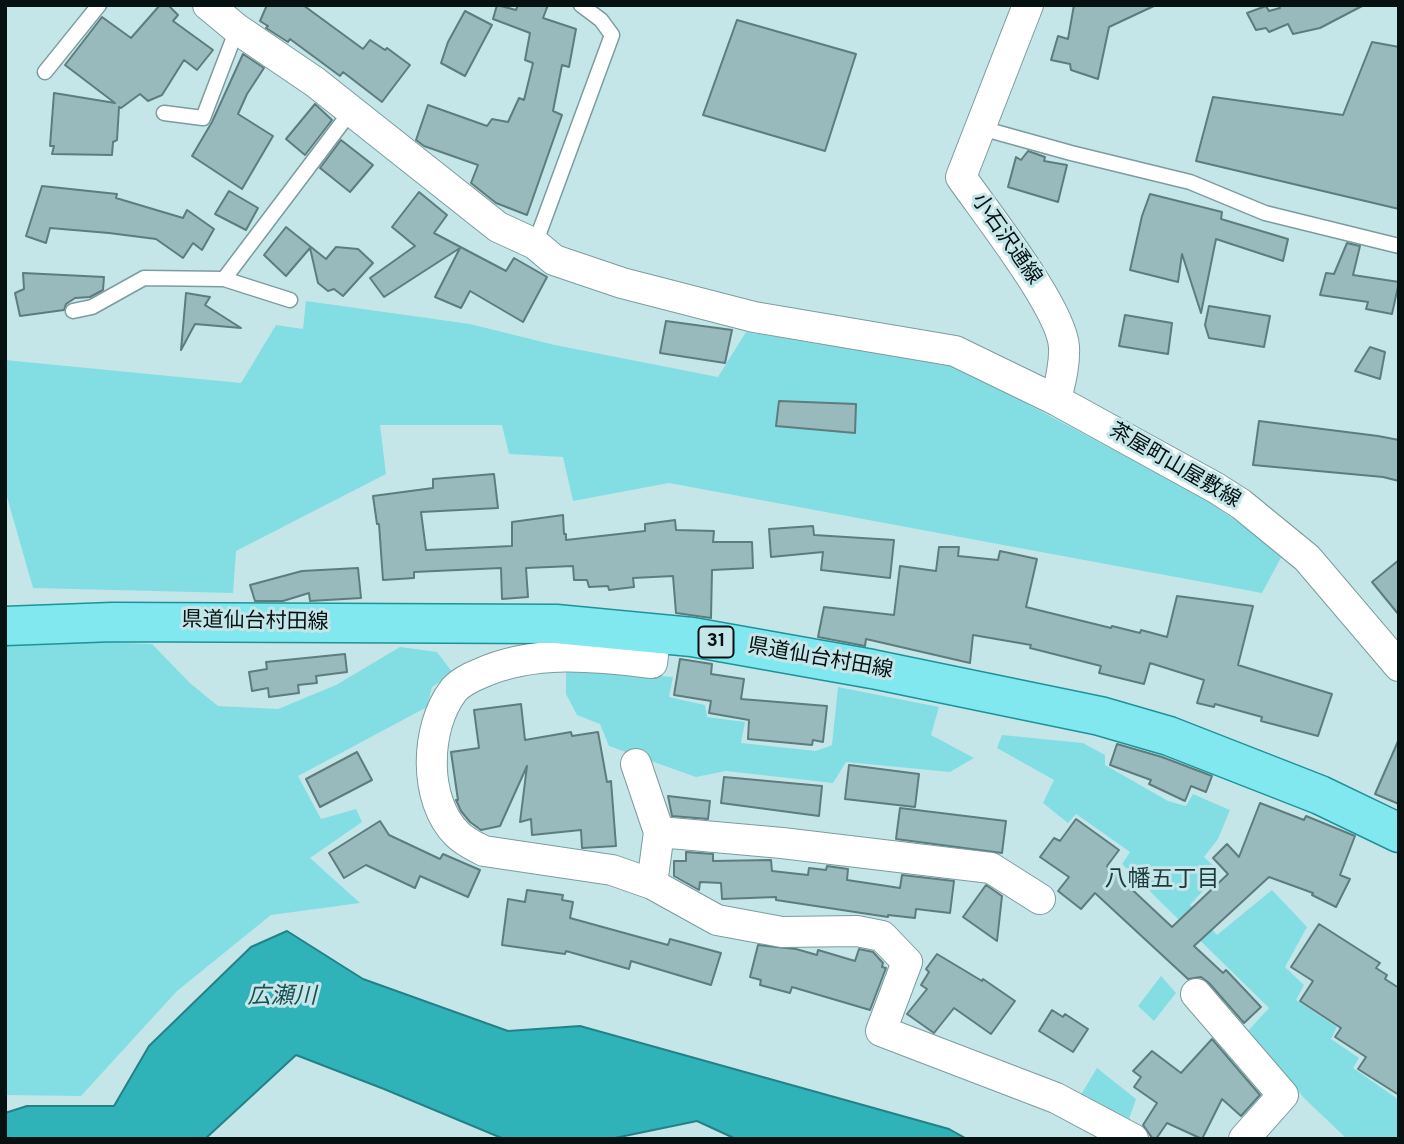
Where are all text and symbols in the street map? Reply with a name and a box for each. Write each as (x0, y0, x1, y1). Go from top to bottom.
street label: 小石沢通線 (965, 190, 1045, 290)
street label: 茶屋町山屋敷線 (1104, 419, 1244, 515)
street label: 県道仙台村田線 (181, 609, 329, 637)
road number: 31 (698, 626, 734, 657)
street label: 県道仙台村田線 (745, 635, 895, 685)
district label: 八幡五丁目 (1105, 867, 1219, 895)
water label: 広瀬川 (248, 984, 316, 1012)

